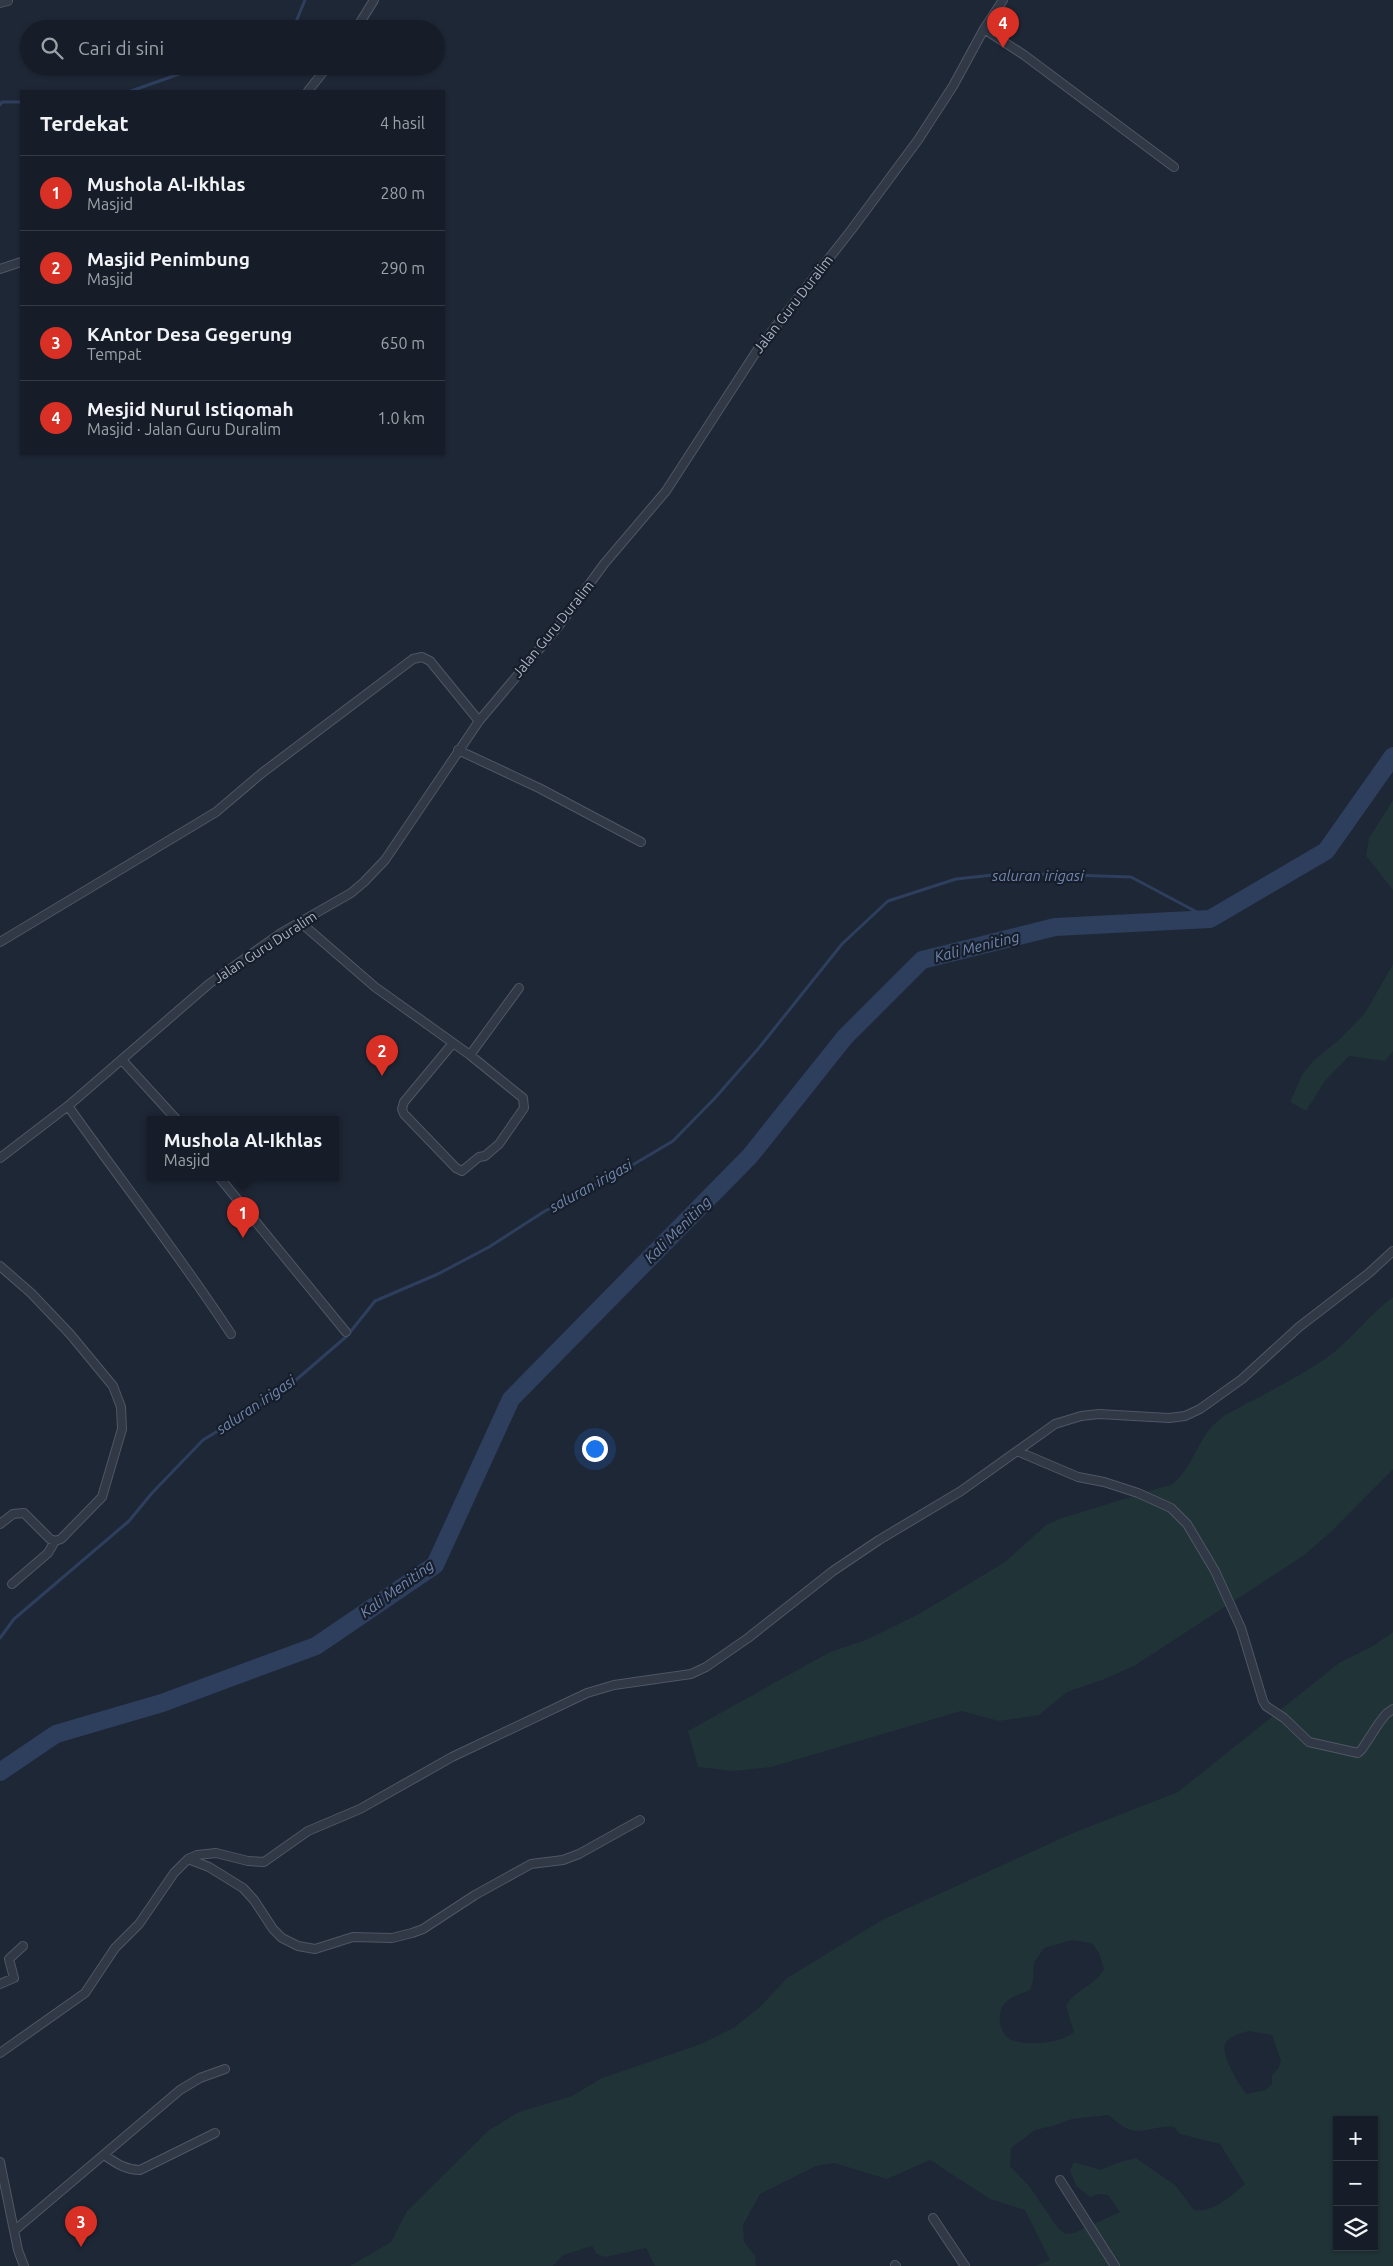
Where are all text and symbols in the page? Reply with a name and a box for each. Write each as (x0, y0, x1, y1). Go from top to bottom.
pin: 4 (987, 7, 1019, 48)
search box (20, 20, 445, 75)
icon: search (38, 34, 66, 62)
text: Cari di sini (78, 37, 164, 59)
text: Terdekat (40, 111, 128, 135)
text: 4 hasil (380, 114, 425, 132)
text: Mushola Al-Ikhlas (87, 173, 245, 195)
text: 1 (51, 184, 61, 202)
text: 280 m (380, 184, 425, 202)
text: Masjid (87, 195, 133, 213)
text: Masjid Penimbung (87, 248, 250, 270)
street label: Jalan Guru Duralim (750, 252, 836, 356)
text: 2 (51, 259, 61, 277)
text: 290 m (380, 259, 425, 277)
text: Masjid (87, 270, 133, 288)
text: KAntor Desa Gegerung (87, 323, 292, 345)
text: 3 (51, 334, 61, 352)
text: 650 m (380, 334, 425, 352)
text: Tempat (87, 345, 142, 363)
text: Mesjid Nurul Istiqomah (87, 398, 294, 420)
text: 4 (51, 409, 61, 427)
text: 1.0 km (377, 409, 425, 427)
text: Masjid · Jalan Guru Duralim (87, 420, 281, 438)
street label: Jalan Guru Duralim (509, 578, 597, 680)
water label: saluran irigasi (991, 867, 1085, 884)
street label: Jalan Guru Duralim (211, 908, 319, 986)
water label: Kali Meniting (933, 928, 1021, 965)
pin: 2 (366, 1035, 398, 1076)
popup (147, 1116, 339, 1181)
text: Mushola Al-Ikhlas (164, 1129, 322, 1151)
text: Masjid (164, 1151, 210, 1169)
water label: saluran irigasi (546, 1155, 636, 1216)
water label: Kali Meniting (641, 1193, 714, 1266)
pin: 1 (227, 1197, 259, 1238)
water label: saluran irigasi (212, 1371, 300, 1438)
your location (582, 1436, 608, 1462)
water label: Kali Meniting (357, 1556, 437, 1621)
map controls (1333, 2116, 1378, 2251)
button: + (1333, 2116, 1378, 2161)
button: − (1333, 2161, 1378, 2206)
pin: 3 (65, 2206, 97, 2247)
button: layers (1333, 2206, 1378, 2251)

